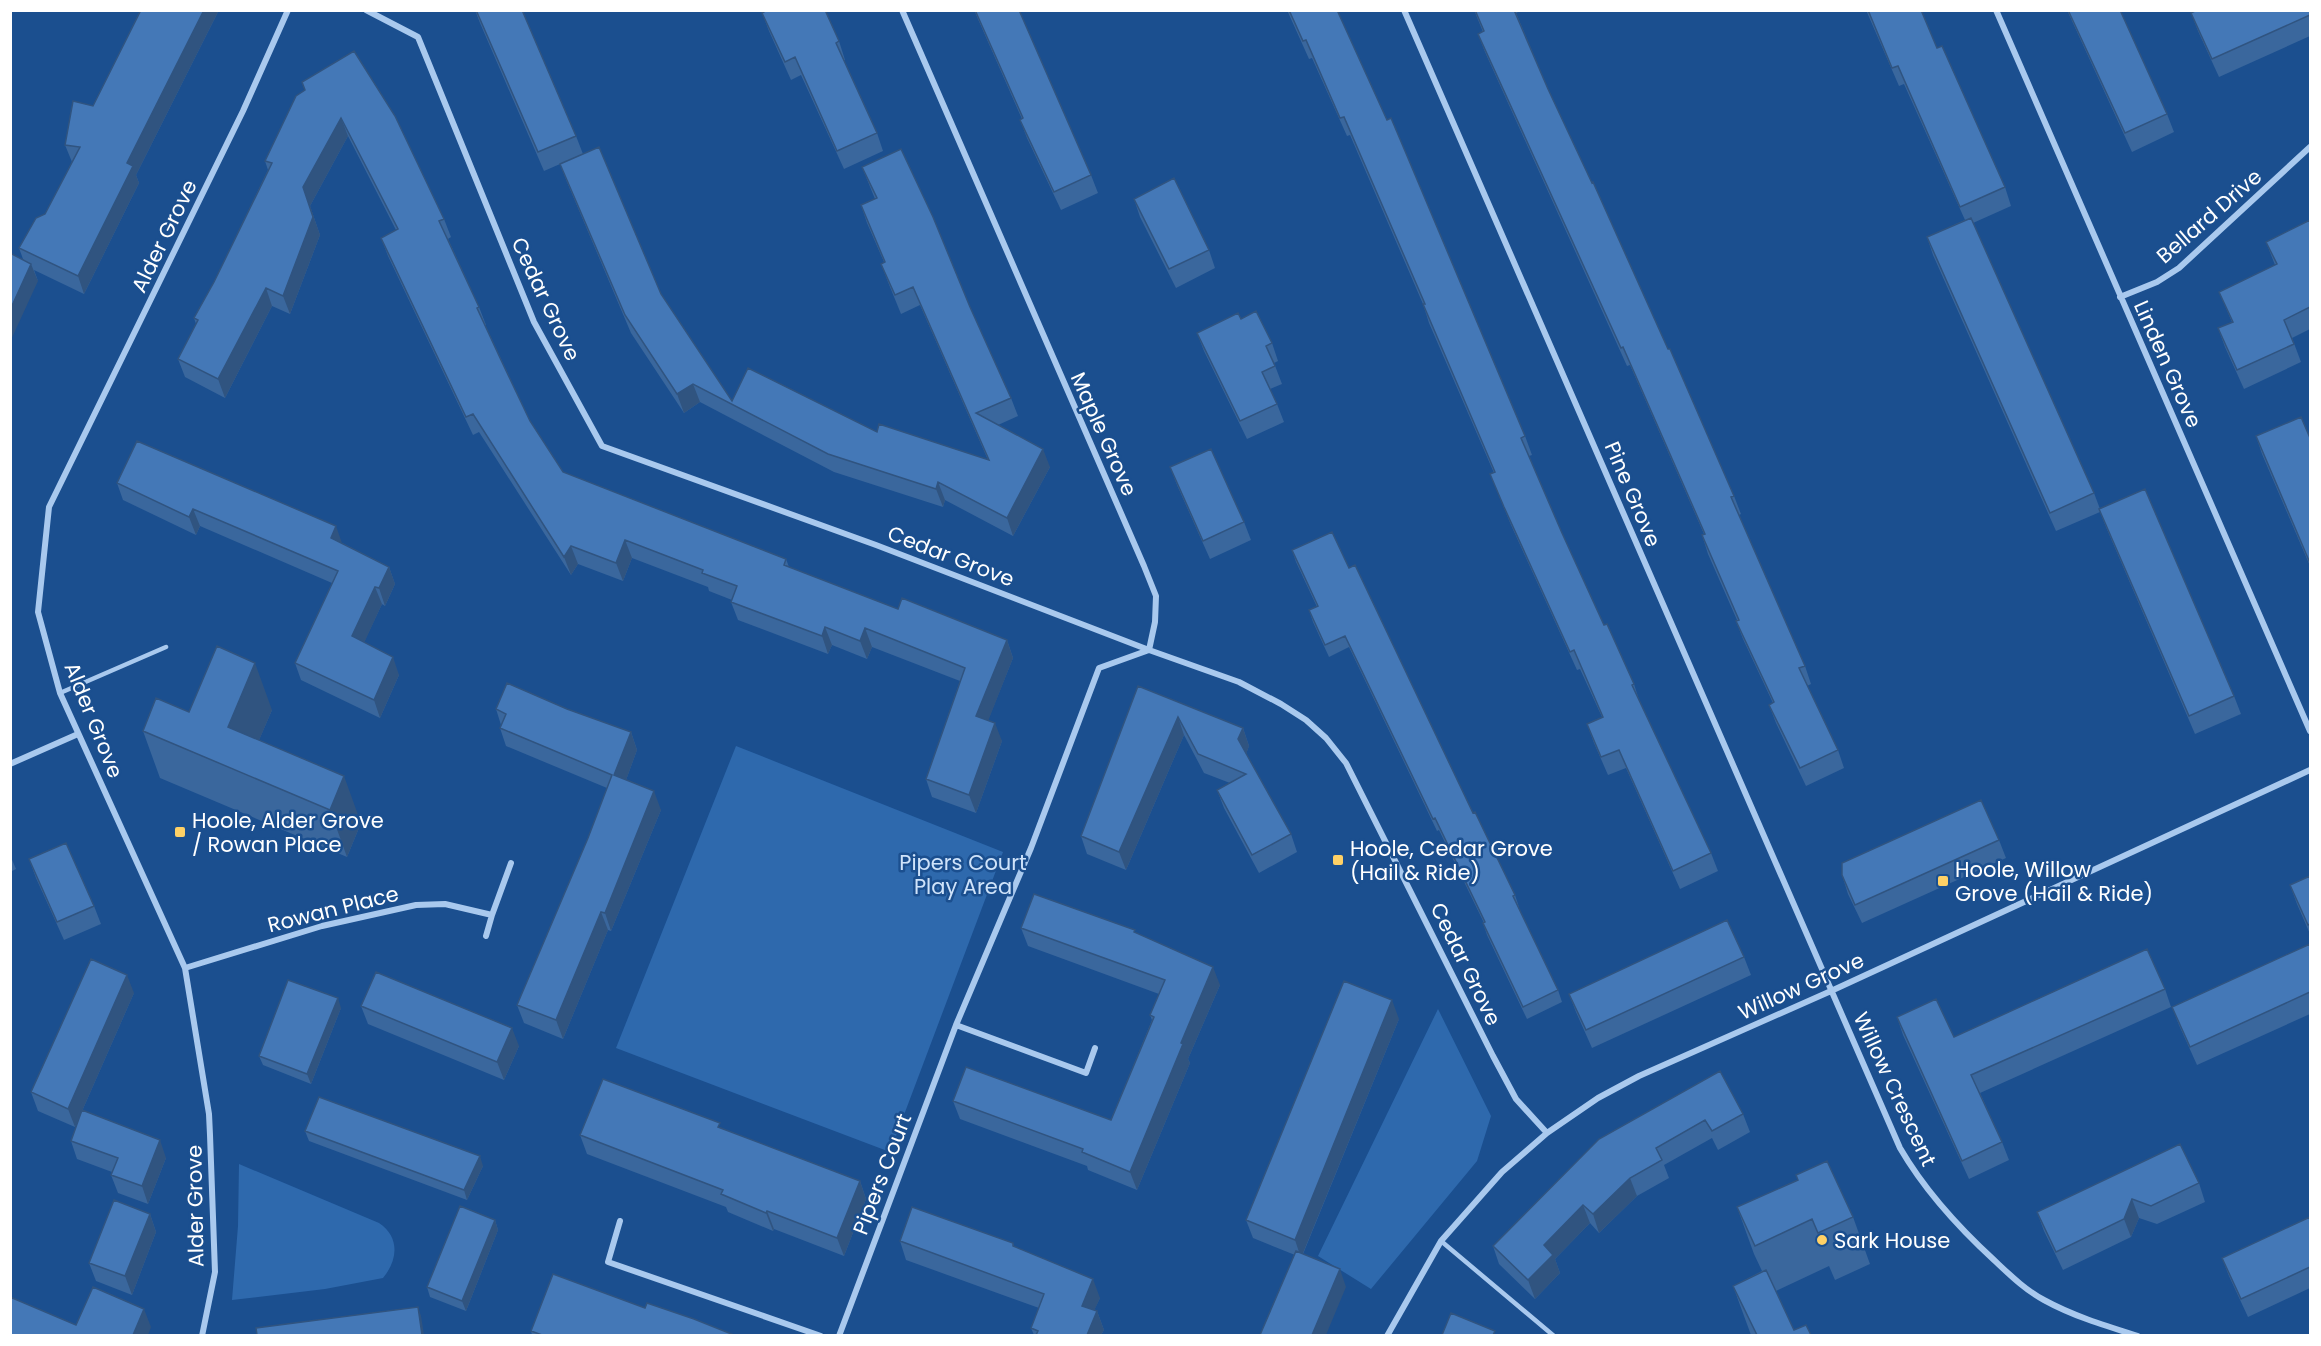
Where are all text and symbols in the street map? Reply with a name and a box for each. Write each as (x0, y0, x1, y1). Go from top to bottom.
street label: Bellard Drive (2150, 162, 2268, 270)
street label: Alder Grove (124, 175, 204, 297)
street label: Cedar Grove (505, 232, 587, 366)
street label: Linden Grove (2127, 296, 2209, 432)
street label: Maple Grove (1064, 367, 1144, 501)
street label: Pine Grove (1598, 437, 1668, 551)
street label: Cedar Grove (883, 519, 1019, 593)
street label: Alder Grove (58, 658, 130, 782)
place label: Hoole, Alder Grove / Rowan Place (192, 806, 384, 859)
marker: Hoole, Alder Grove / Rowan Place (173, 825, 187, 839)
place label: Hoole, Cedar Grove (Hail & Ride) (1350, 834, 1553, 887)
park label: Pipers Court Play Area (899, 848, 1027, 901)
marker: Hoole, Cedar Grove (Hail & Ride) (1331, 853, 1345, 867)
place label: Hoole, Willow Grove (Hail & Ride) (1955, 855, 2153, 908)
marker: Hoole, Willow Grove (Hail & Ride) (1936, 874, 1950, 888)
street label: Rowan Place (264, 879, 402, 939)
street label: Cedar Grove (1424, 898, 1508, 1030)
street label: Willow Grove (1734, 945, 1868, 1027)
street label: Willow Crescent (1847, 1007, 1943, 1171)
street label: Pipers Court (846, 1109, 918, 1239)
street label: Alder Grove (179, 1145, 211, 1267)
place label: Sark House (1834, 1226, 1950, 1255)
marker: Sark House (1815, 1233, 1829, 1247)

